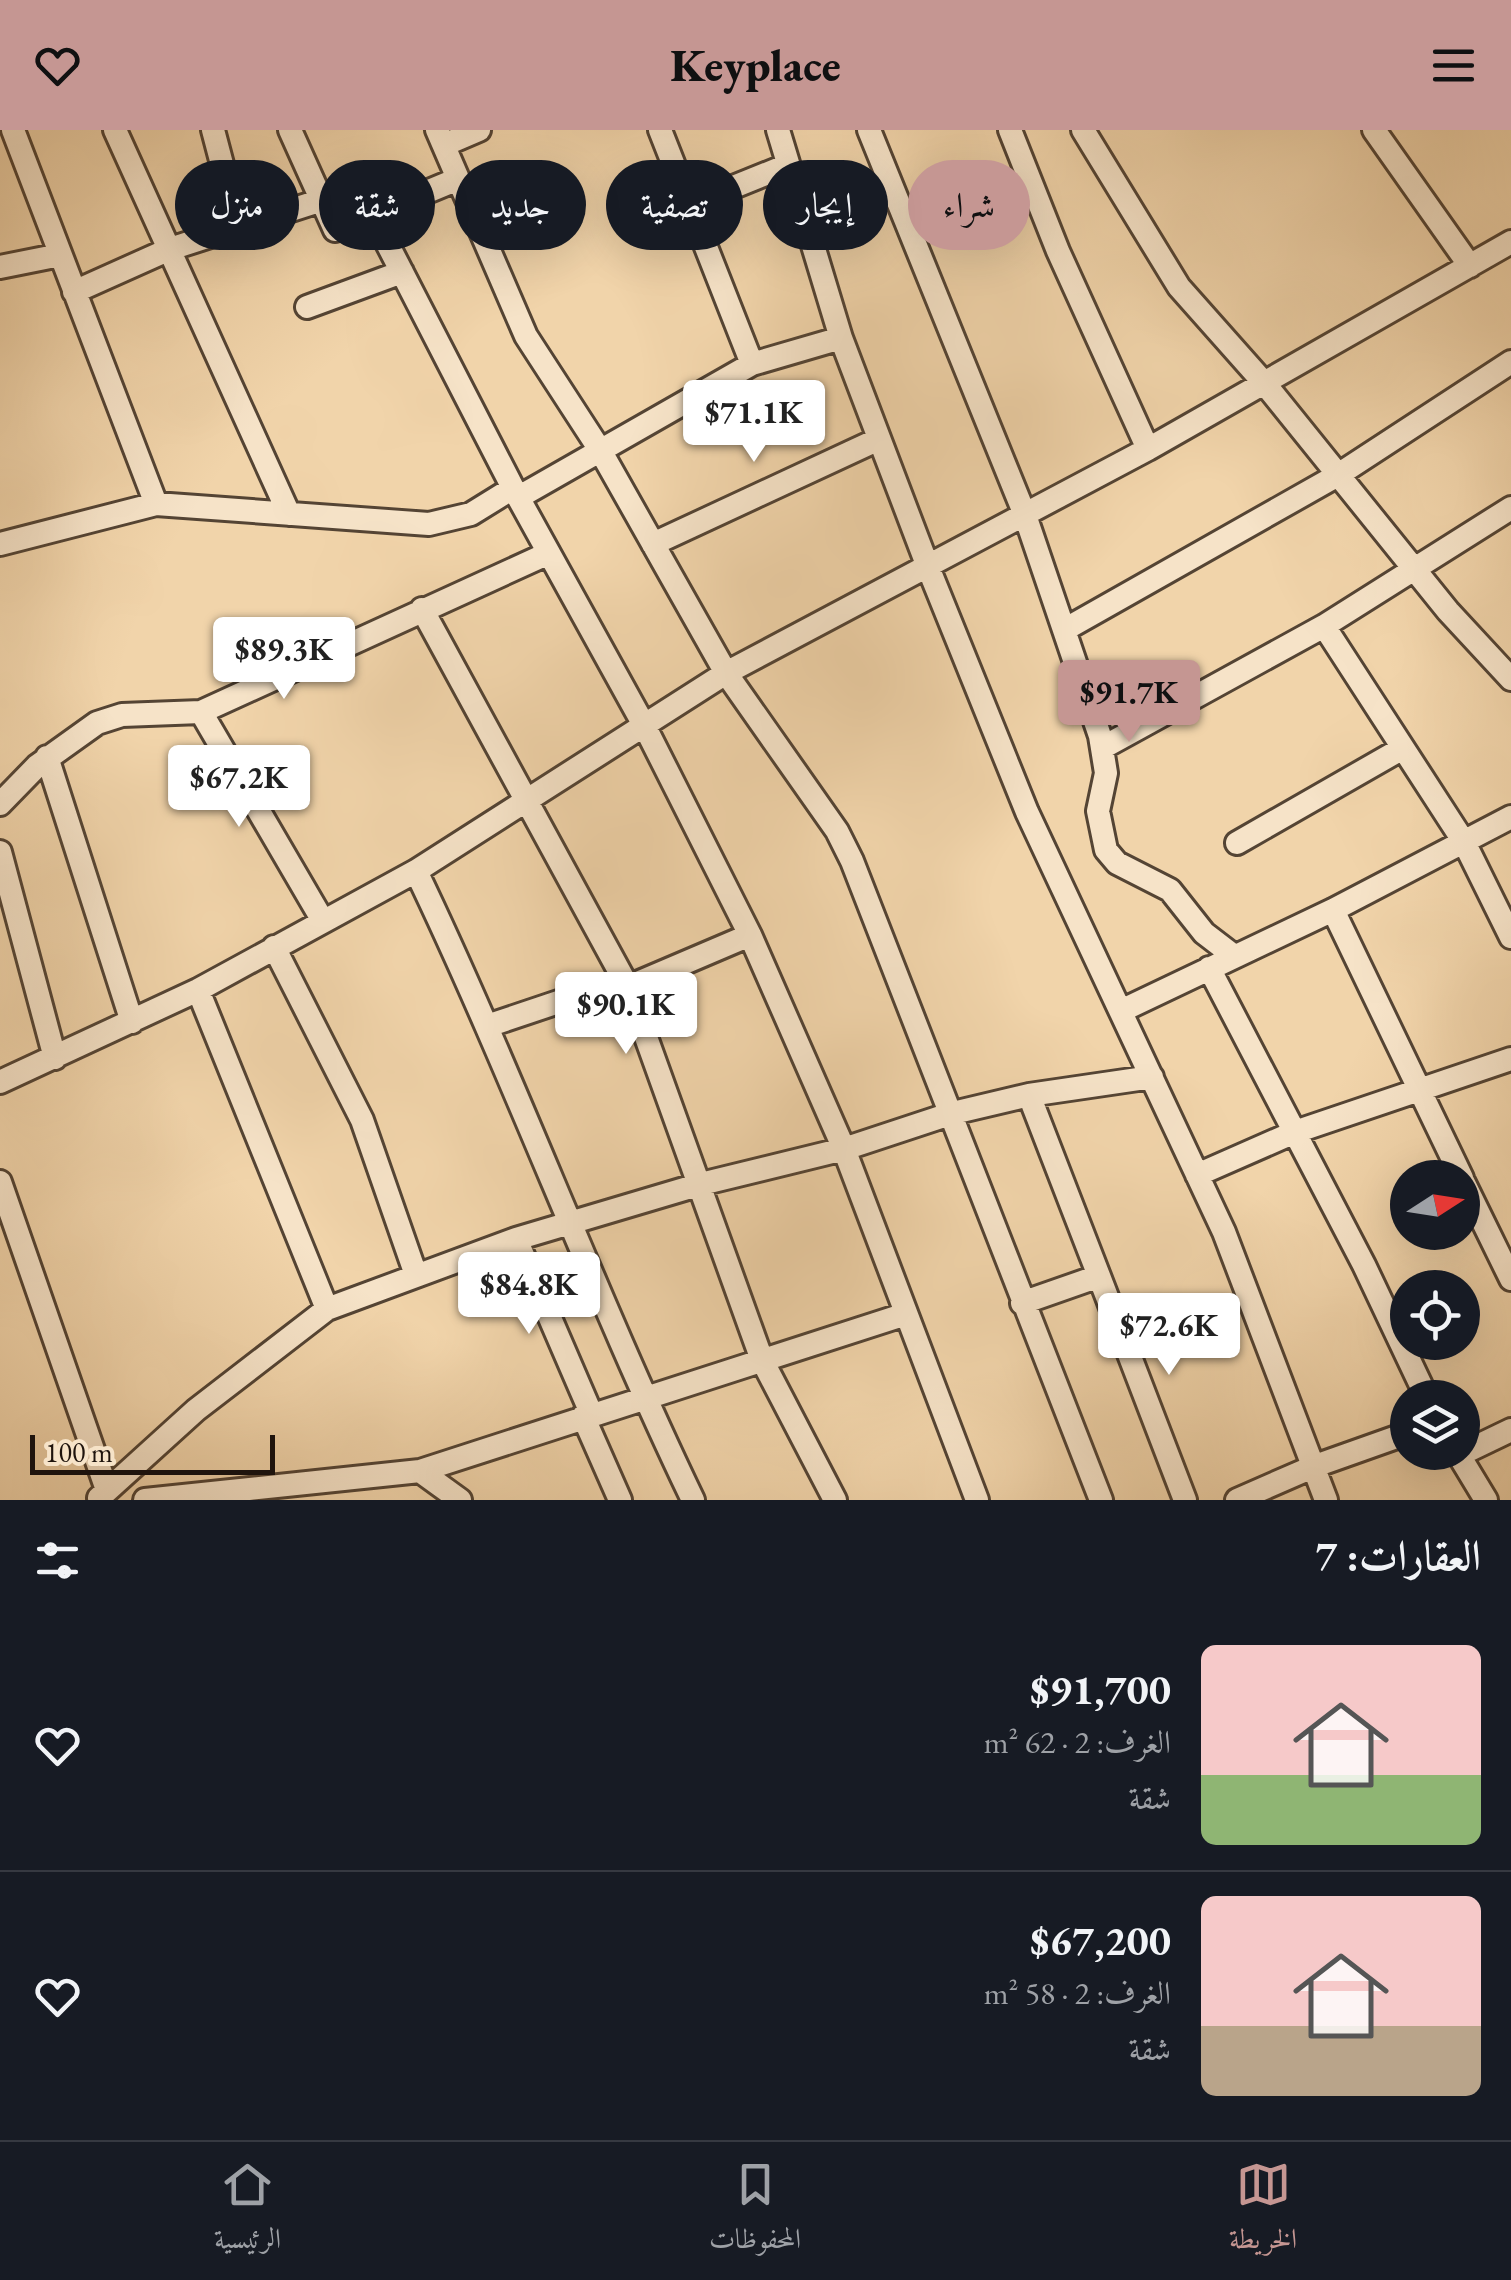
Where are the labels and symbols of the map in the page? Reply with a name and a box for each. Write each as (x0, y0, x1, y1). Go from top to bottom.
pin: $71.1K (673, 380, 835, 465)
pin: $89.3K (203, 617, 365, 702)
pin: $91.7K (1048, 660, 1210, 745)
pin: $67.2K (158, 745, 320, 830)
pin: $90.1K (545, 972, 707, 1057)
north arrow (1390, 1160, 1480, 1250)
pin: $84.8K (448, 1252, 610, 1337)
pin: $72.6K (1088, 1293, 1250, 1378)
scale bar (30, 1430, 275, 1474)

